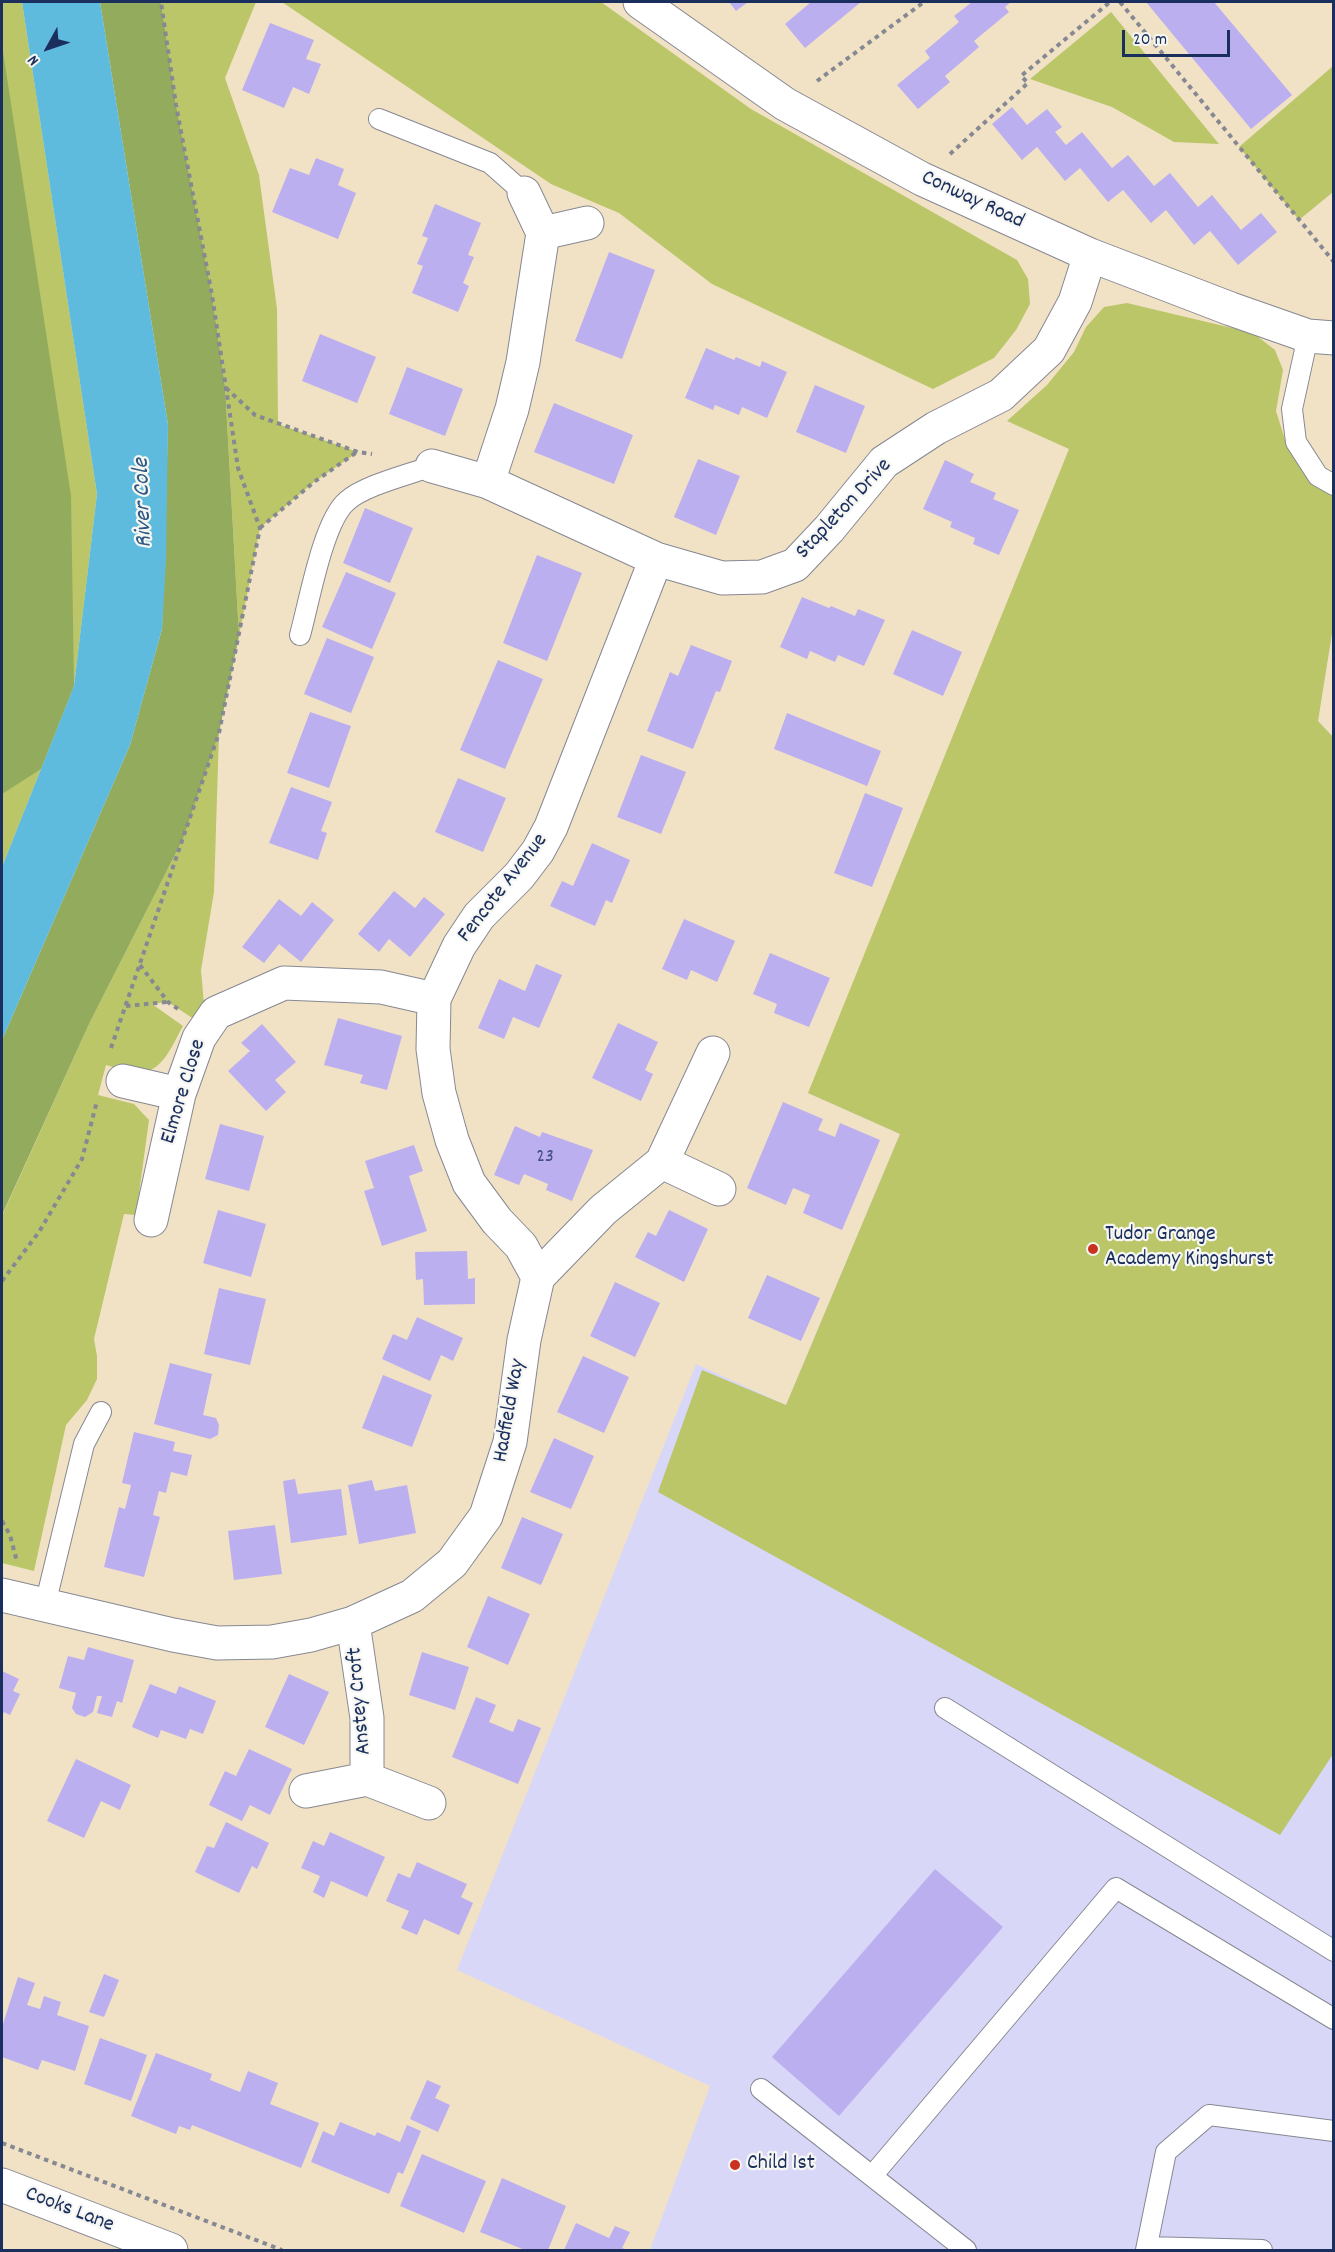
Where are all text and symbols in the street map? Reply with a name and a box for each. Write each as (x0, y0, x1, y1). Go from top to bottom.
north arrow (18, 18, 78, 78)
scale bar (1125, 18, 1233, 56)
text: 20 m (1133, 28, 1167, 53)
text: N (22, 49, 45, 70)
street label: Conway Road (916, 166, 1028, 236)
street label: Stapleton Drive (791, 454, 899, 566)
water label: River Cole (129, 458, 161, 548)
street label: Fencote Avenue (453, 829, 555, 949)
street label: Elmore Close (157, 1037, 213, 1147)
house number: 23 (536, 1146, 554, 1170)
place label: Tudor Grange Academy Kingshurst (1105, 1223, 1274, 1274)
marker: Tudor Grange Academy Kingshurst (1086, 1242, 1100, 1256)
street label: Hadfield Way (489, 1357, 533, 1465)
street label: Anstey Croft (343, 1646, 379, 1756)
place label: Child 1st (747, 2152, 815, 2178)
marker: Child 1st (728, 2158, 742, 2172)
street label: Cooks Lane (21, 2182, 117, 2240)

